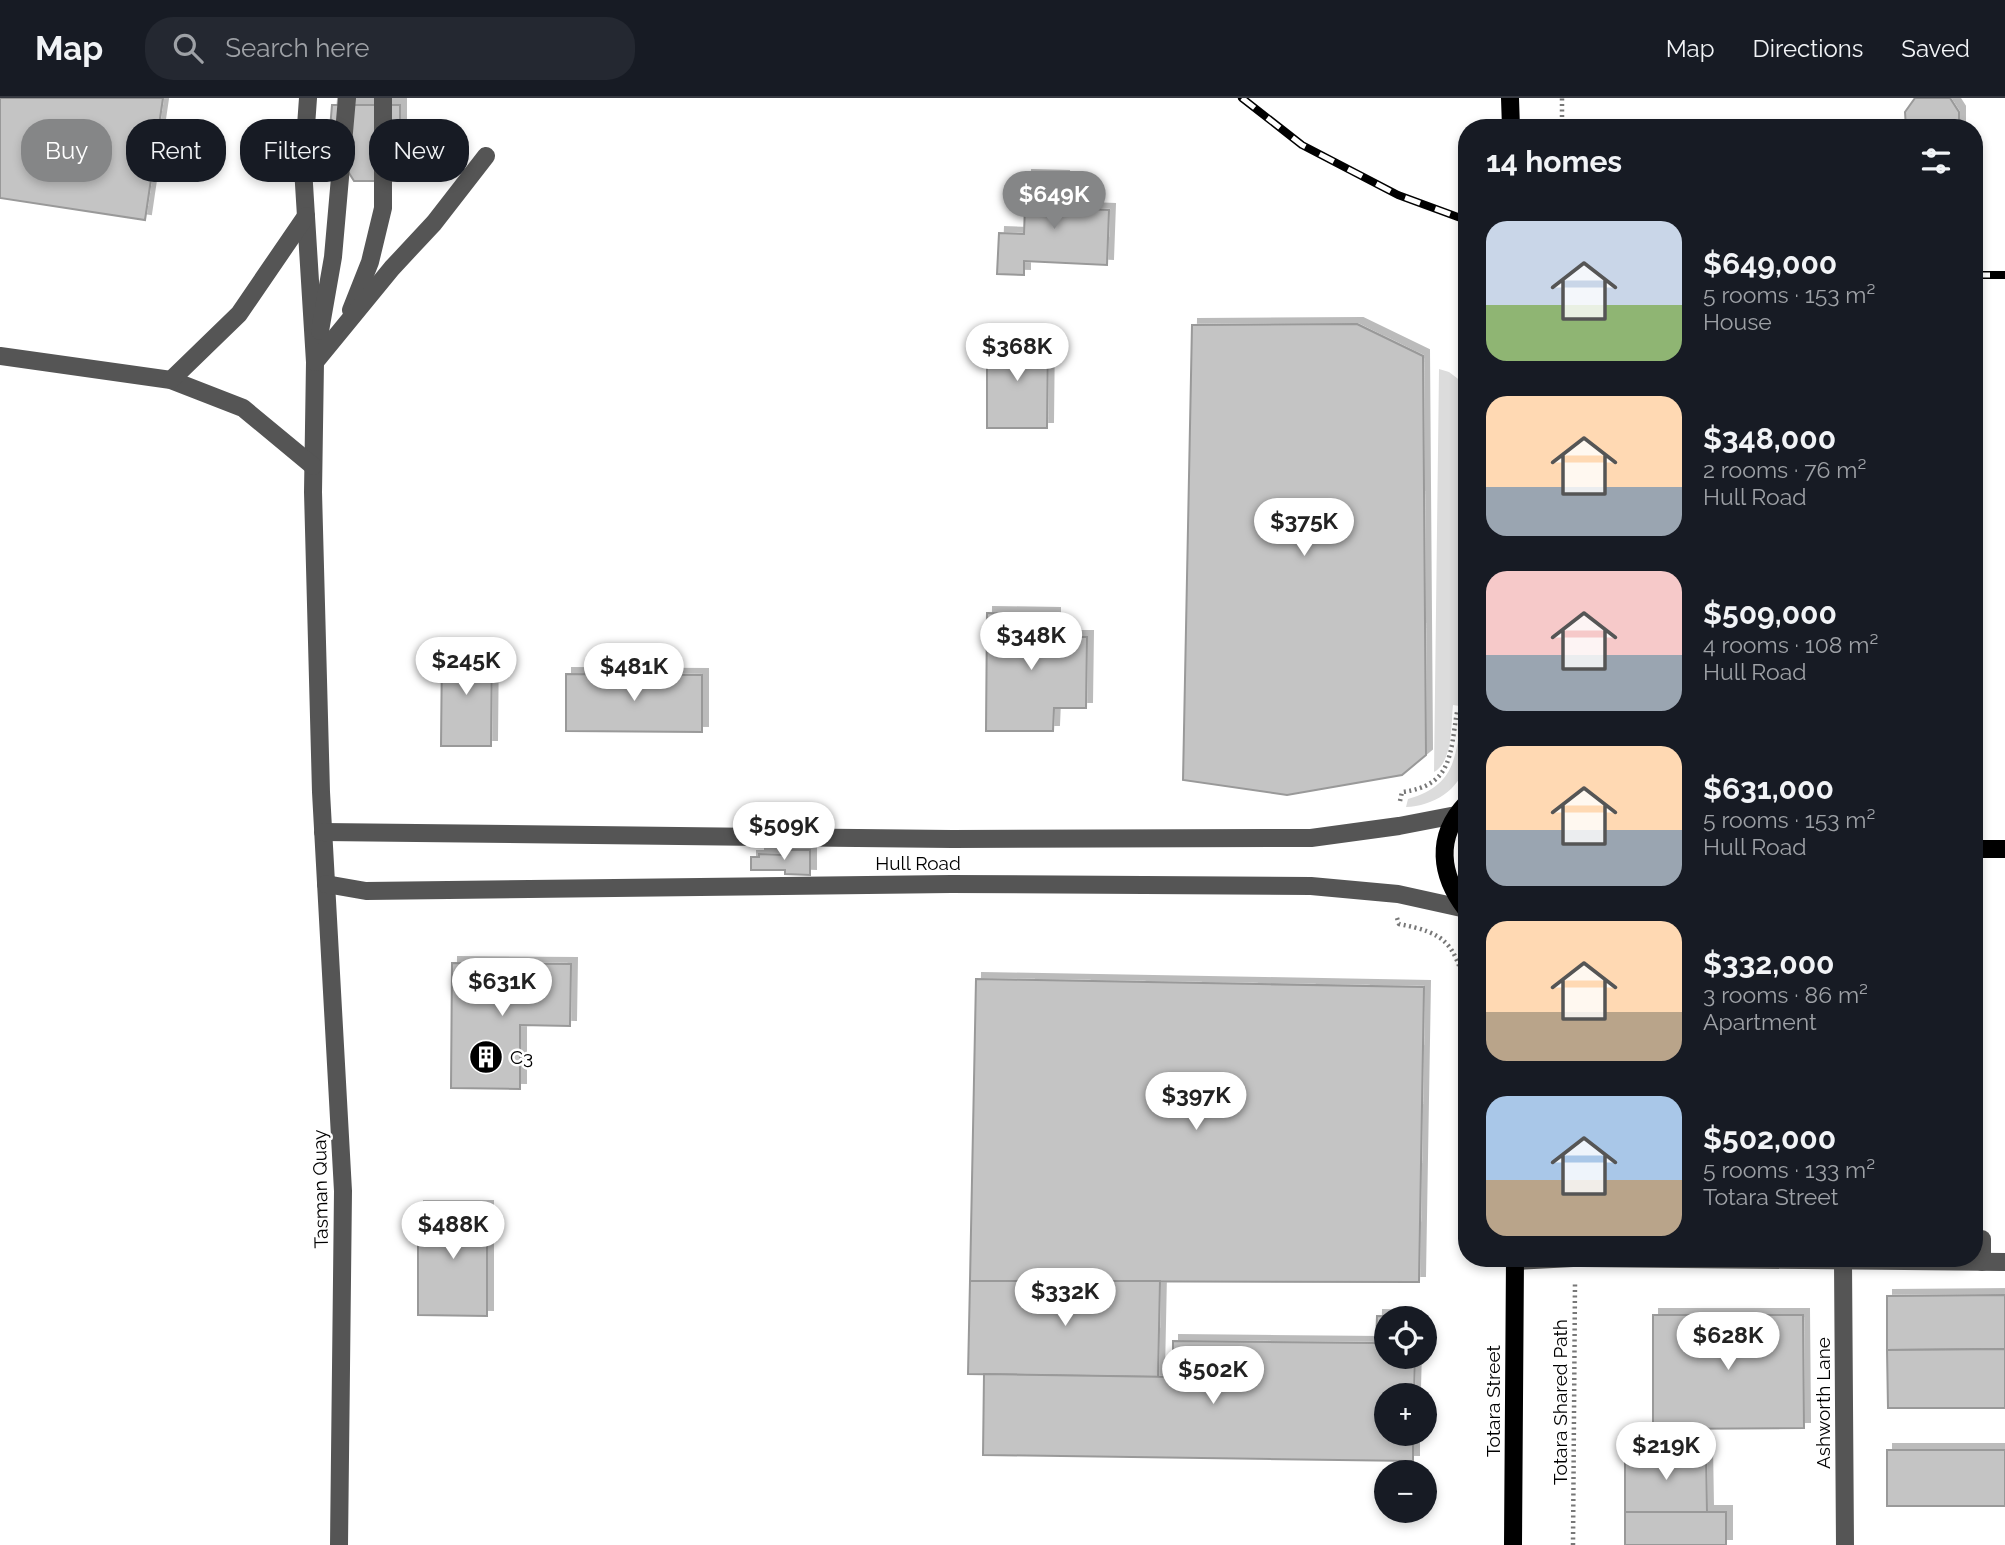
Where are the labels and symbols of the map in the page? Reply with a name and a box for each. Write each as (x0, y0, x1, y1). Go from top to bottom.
pin: $649K (1005, 172, 1103, 231)
pin: $368K (968, 324, 1066, 383)
pin: $375K (1255, 498, 1353, 558)
pin: $348K (982, 612, 1080, 672)
pin: $245K (417, 638, 515, 697)
pin: $481K (585, 644, 683, 703)
pin: $509K (735, 802, 833, 862)
street label: Hull Road (875, 852, 961, 874)
pin: $631K (453, 958, 551, 1018)
building icon: C3 (467, 1038, 505, 1076)
place label: C3 (510, 1046, 533, 1068)
pin: $397K (1147, 1072, 1245, 1132)
street label: Tasman Quay (308, 1129, 332, 1249)
pin: $488K (404, 1202, 502, 1261)
pin: $332K (1016, 1268, 1114, 1328)
pin: $628K (1679, 1312, 1777, 1372)
street label: Totara Shared Path (1549, 1319, 1571, 1485)
street label: Ashworth Lane (1812, 1337, 1834, 1469)
street label: Totara Street (1482, 1344, 1504, 1457)
pin: $502K (1164, 1346, 1262, 1406)
pin: $219K (1617, 1422, 1715, 1482)

